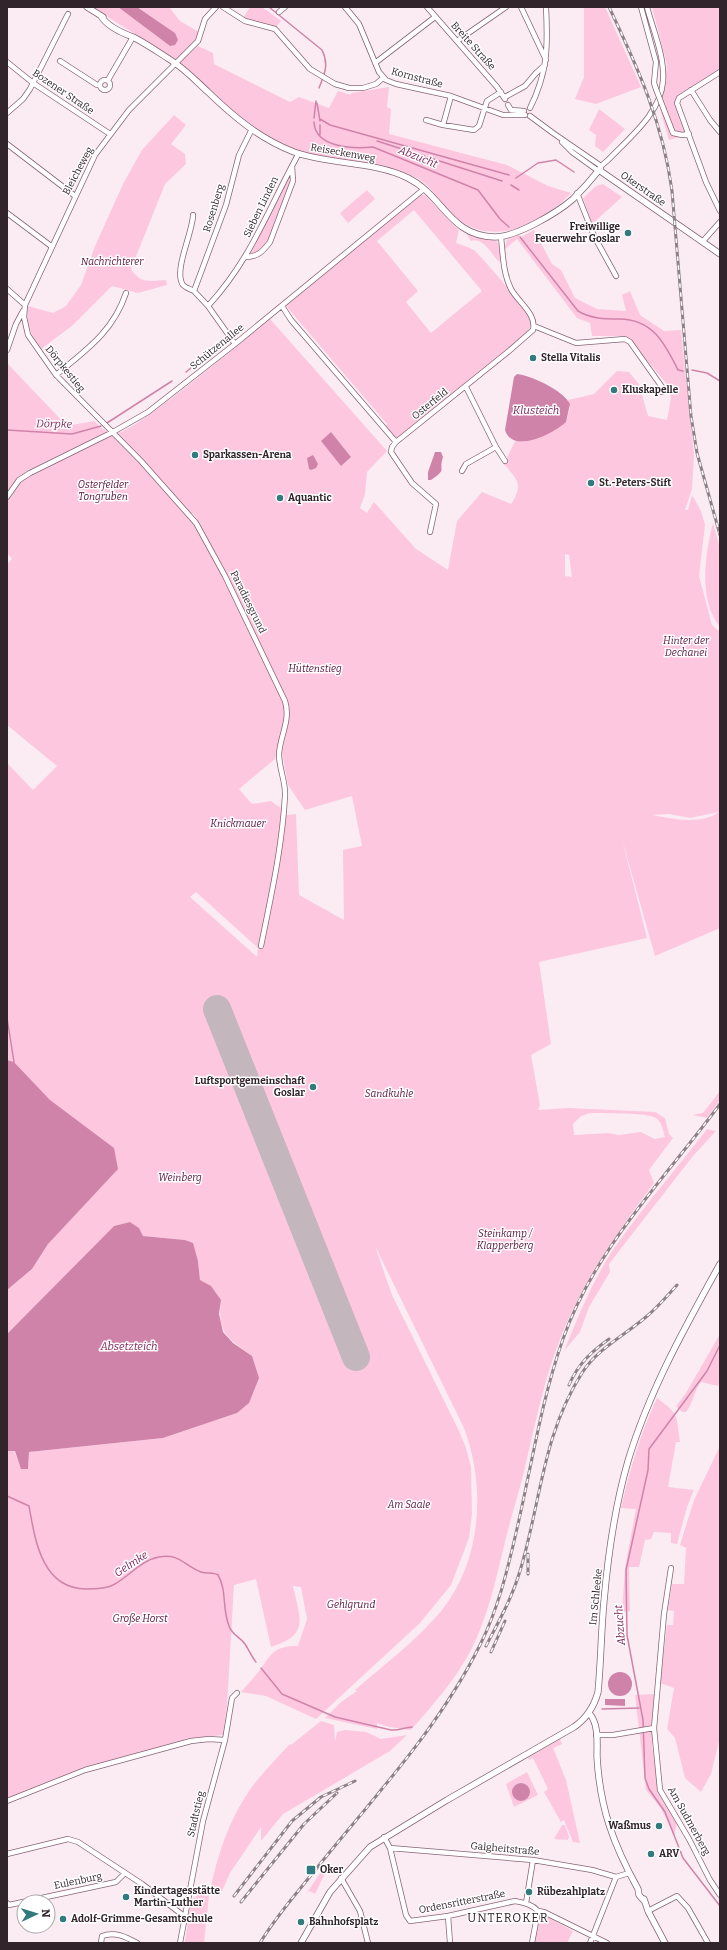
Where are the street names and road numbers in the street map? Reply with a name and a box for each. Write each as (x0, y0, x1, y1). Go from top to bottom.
street label: Breite Straße (448, 19, 498, 73)
street label: Kornstraße (390, 65, 444, 91)
street label: Bozener Straße (30, 67, 96, 117)
street label: Reiseckenweg (310, 141, 377, 165)
street label: Bleicheweg (60, 144, 96, 197)
street label: Okerstraße (618, 169, 668, 209)
street label: Sieben Linden (241, 174, 281, 239)
street label: Rosenberg (201, 182, 227, 234)
street label: Schützenallee (188, 322, 246, 372)
street label: Dörpkestieg (43, 343, 88, 395)
street label: Osterfeld (409, 386, 451, 422)
street label: Paradiesgrund (228, 569, 268, 635)
street label: Im Schleeke (587, 1568, 605, 1626)
street label: Am Sudmerberg (665, 1785, 713, 1858)
street label: Stadtstieg (185, 1789, 207, 1838)
street label: Galgheitstraße (470, 1840, 540, 1858)
street label: Eulenburg (53, 1870, 103, 1892)
street label: Ordensritterstraße (418, 1888, 506, 1916)

